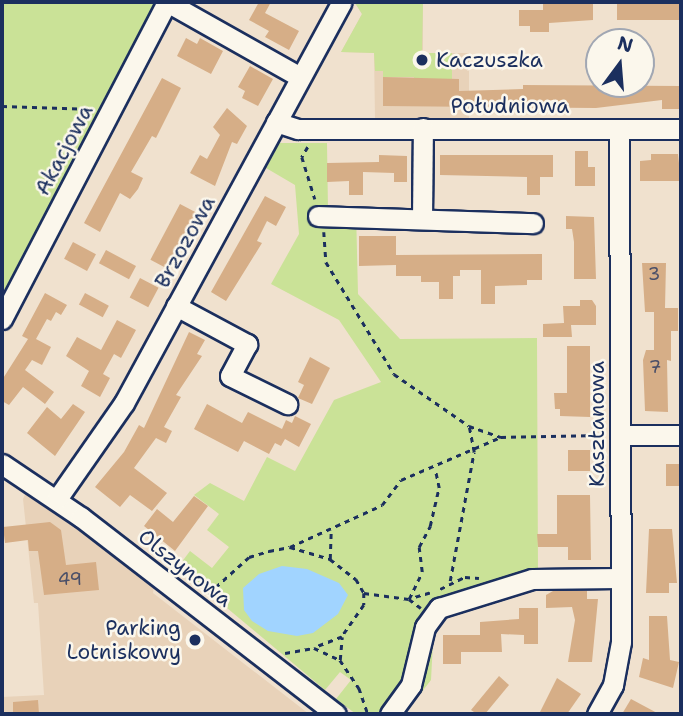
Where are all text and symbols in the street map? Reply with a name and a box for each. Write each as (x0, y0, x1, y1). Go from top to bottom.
north arrow (585, 28, 655, 98)
text: N (615, 30, 636, 58)
place label: Kaczuszka (436, 47, 543, 73)
marker: Kaczuszka (414, 52, 430, 68)
street label: Południowa (451, 93, 569, 119)
street label: Akacjowa (30, 100, 98, 200)
street label: Brzozowa (149, 192, 221, 292)
house number: 3 (648, 263, 660, 285)
house number: 7 (649, 356, 661, 378)
street label: Kasztanowa (584, 361, 610, 487)
street label: Olszynowa (133, 524, 237, 612)
house number: 49 (58, 568, 82, 590)
place label: Parking Lotniskowy (66, 615, 181, 665)
marker: Parking Lotniskowy (187, 632, 203, 648)

